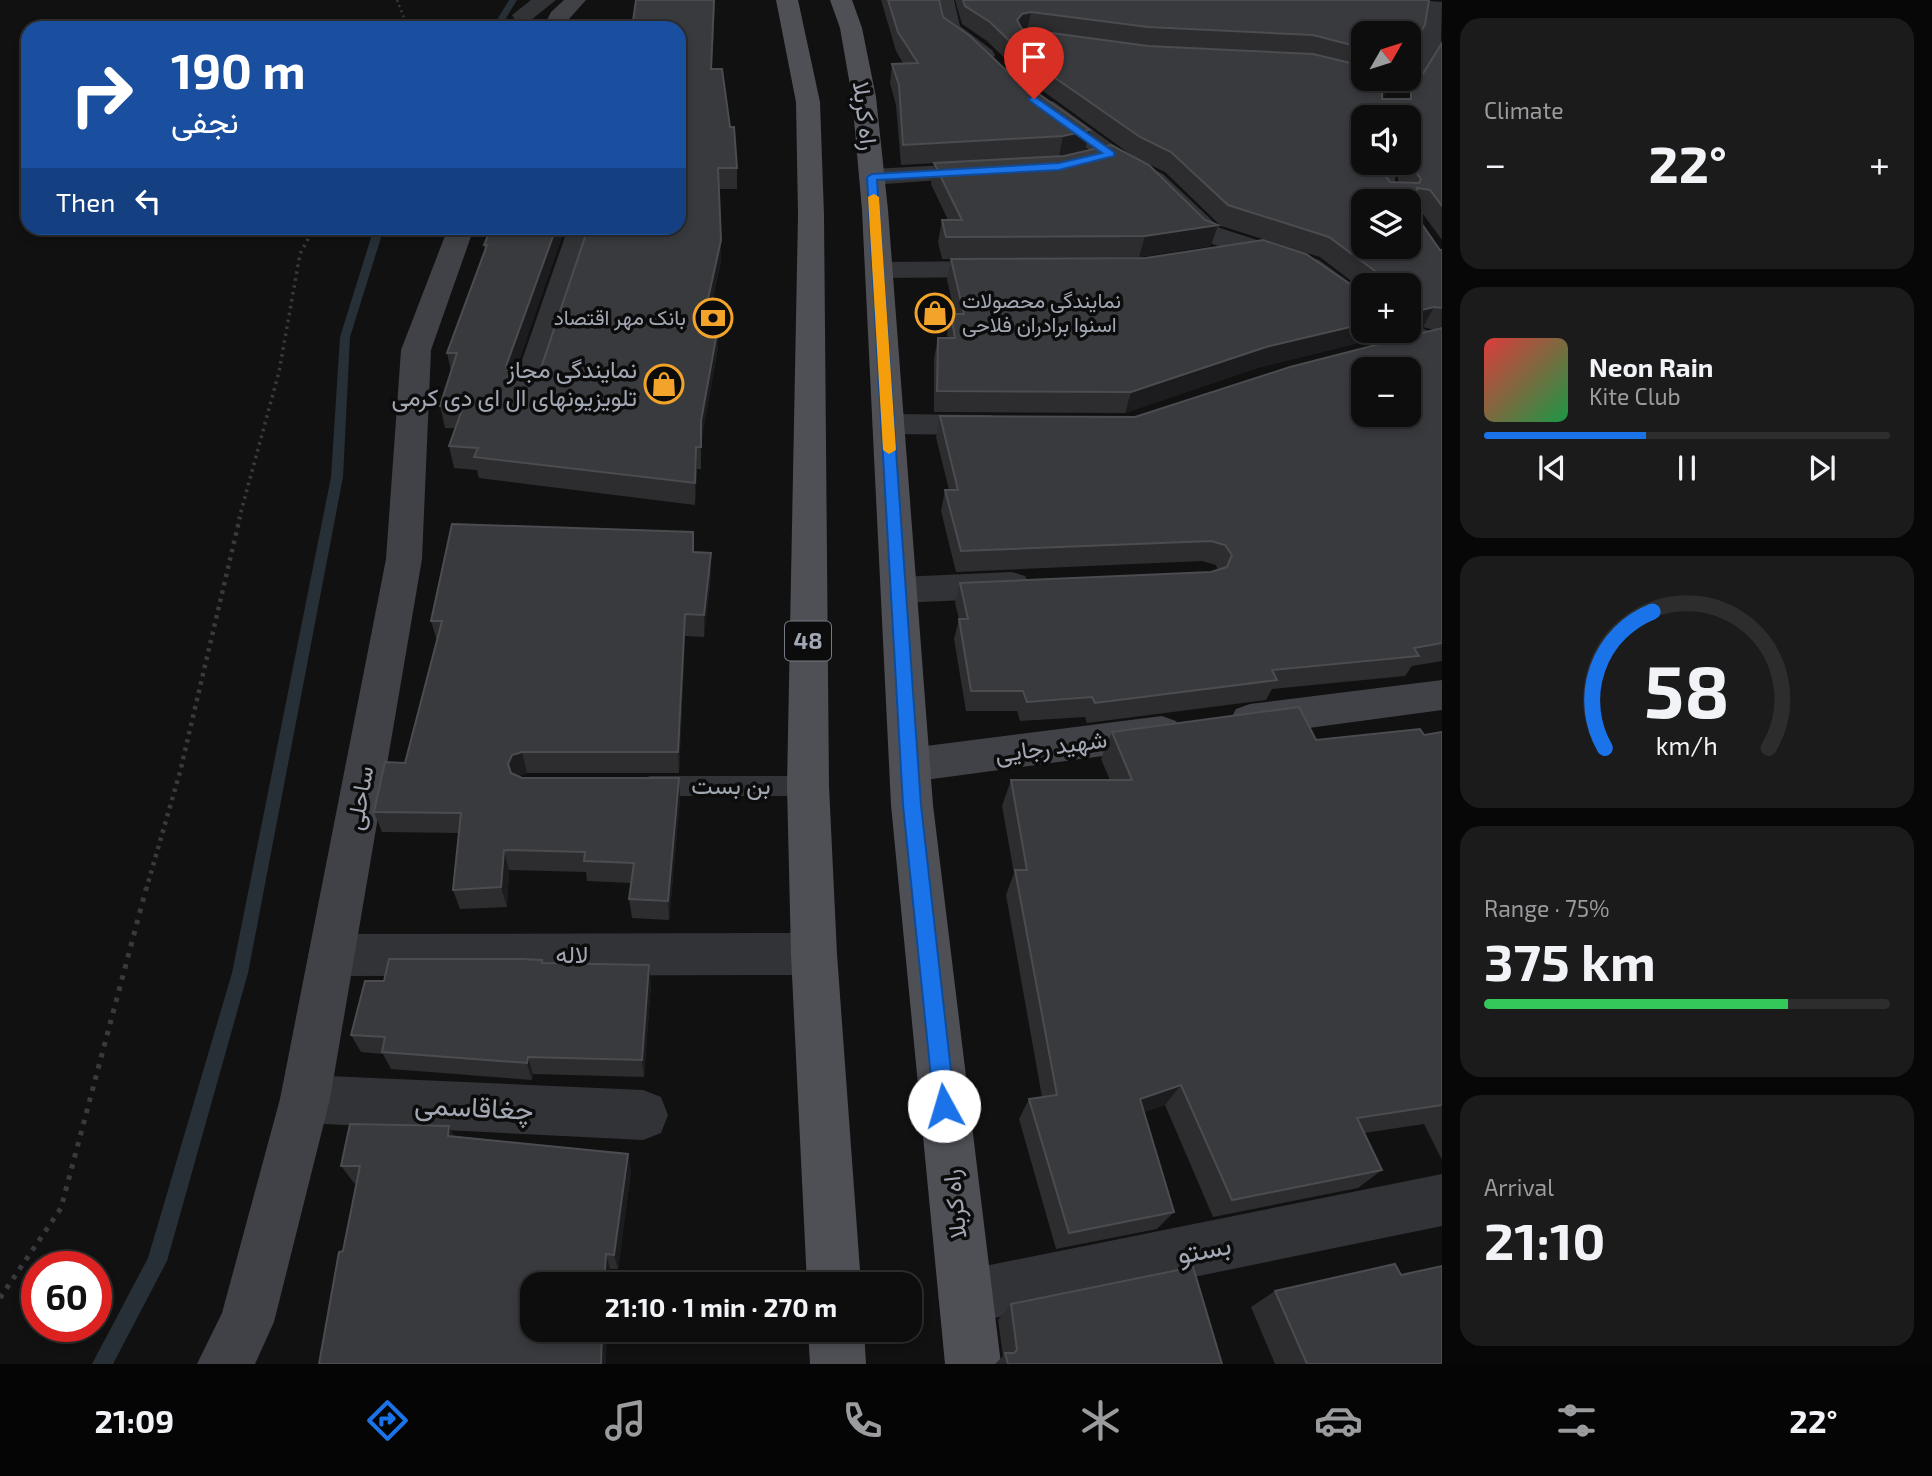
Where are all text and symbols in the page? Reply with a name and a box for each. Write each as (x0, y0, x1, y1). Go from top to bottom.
north arrow (1351, 21, 1421, 91)
map controls (1351, 21, 1421, 427)
pin (1004, 27, 1064, 99)
icon: arrive (1015, 38, 1053, 76)
text: 190 m (171, 40, 306, 99)
icon: right (56, 49, 147, 140)
street label: راه کربلا (846, 80, 885, 152)
text: Climate (1484, 96, 1564, 124)
text: نجفی (171, 101, 239, 139)
button: sound (1351, 105, 1421, 175)
text: 22° (1648, 131, 1727, 193)
text: − (1484, 140, 1506, 186)
text: + (1869, 140, 1890, 186)
icon: left (129, 182, 167, 220)
text: Then (56, 186, 115, 217)
button: layers (1351, 189, 1421, 259)
button: + (1351, 273, 1421, 343)
place label: نمایندگی محصولات اسنوا برادران فلاحی (962, 287, 1121, 338)
shop icon: نمایندگی محصولات اسنوا برادران فلاحی (914, 292, 956, 334)
bank icon: بانک مهر اقتصاد (692, 297, 734, 339)
place label: بانک مهر اقتصاد (554, 304, 686, 331)
text: Neon Rain (1589, 351, 1713, 382)
place label: نمایندگی مجاز تلویزیونهای ال ای دی کرمی (392, 354, 637, 413)
button: − (1351, 357, 1421, 427)
shop icon: نمایندگی مجاز تلویزیونهای ال ای دی کرمی (643, 363, 685, 405)
text: Kite Club (1589, 382, 1681, 410)
icon: previous (1533, 449, 1571, 487)
icon: pause (1668, 449, 1706, 487)
icon: next (1803, 449, 1841, 487)
road number: 48 (785, 622, 831, 660)
text: 58 (1644, 645, 1730, 733)
street label: شهید رجایی (993, 723, 1109, 770)
text: km/h (1656, 730, 1718, 760)
street label: ساحلی (339, 763, 379, 832)
street label: بن بست (691, 770, 771, 800)
text: Range · 75% (1484, 894, 1610, 922)
text: 375 km (1484, 929, 1656, 991)
street label: لاله (556, 939, 589, 968)
position arrow (907, 1069, 981, 1143)
street label: چغاقاسمی (414, 1086, 534, 1129)
street label: راه کربلا (935, 1168, 974, 1240)
text: Arrival (1484, 1173, 1554, 1201)
text: 21:10 (1484, 1208, 1605, 1270)
street label: بستو (1174, 1226, 1234, 1272)
speed limit sign: 60 (21, 1251, 112, 1342)
text: 21:10 · 1 min · 270 m (605, 1291, 837, 1322)
icon: directions (363, 1396, 412, 1445)
icon: music (601, 1396, 650, 1445)
icon: phone (838, 1396, 887, 1445)
icon: climate (1076, 1396, 1125, 1445)
icon: car (1314, 1396, 1363, 1445)
icon: filters (1552, 1396, 1601, 1445)
text: 21:09 (94, 1401, 174, 1439)
text: 22° (1789, 1401, 1838, 1439)

